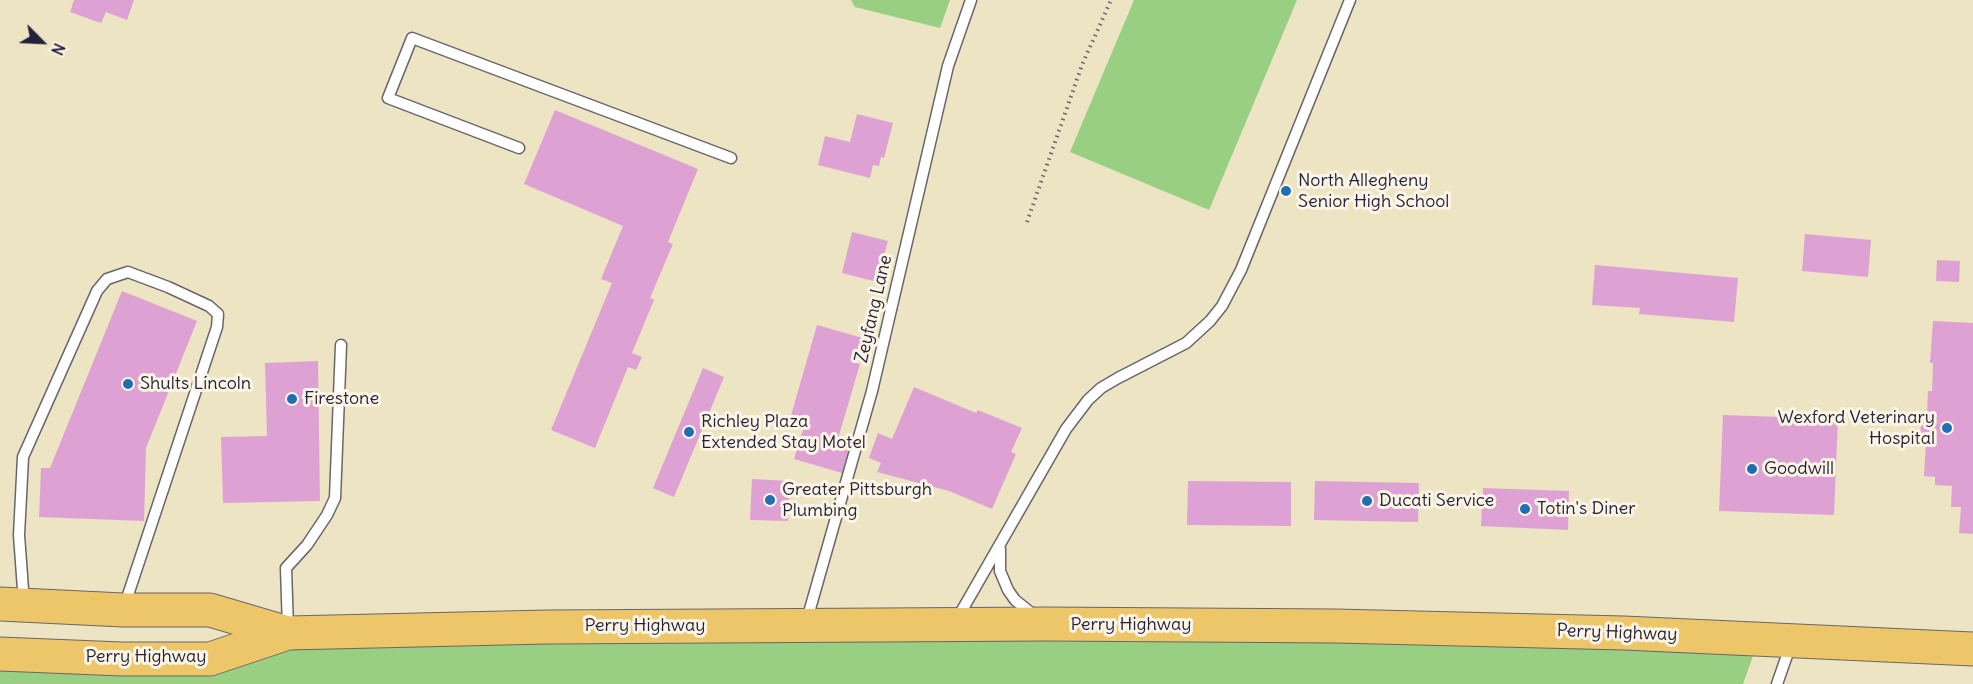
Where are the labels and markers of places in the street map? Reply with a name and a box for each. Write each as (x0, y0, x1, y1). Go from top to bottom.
place label: North Allegheny Senior High School (1298, 170, 1449, 213)
marker: North Allegheny Senior High School (1279, 184, 1293, 198)
place label: Shults Lincoln (140, 373, 251, 395)
marker: Shults Lincoln (121, 377, 135, 391)
place label: Firestone (304, 388, 379, 410)
marker: Firestone (285, 392, 299, 406)
place label: Wexford Veterinary Hospital (1777, 407, 1935, 450)
place label: Richley Plaza Extended Stay Motel (701, 411, 866, 454)
marker: Wexford Veterinary Hospital (1940, 421, 1954, 435)
marker: Richley Plaza Extended Stay Motel (682, 425, 696, 439)
place label: Goodwill (1764, 458, 1834, 480)
marker: Goodwill (1745, 462, 1759, 476)
place label: Greater Pittsburgh Plumbing (782, 479, 932, 522)
place label: Ducati Service (1379, 490, 1494, 512)
marker: Greater Pittsburgh Plumbing (763, 493, 777, 507)
marker: Ducati Service (1360, 494, 1374, 508)
place label: Totin's Diner (1537, 498, 1636, 520)
marker: Totin's Diner (1518, 502, 1532, 516)

